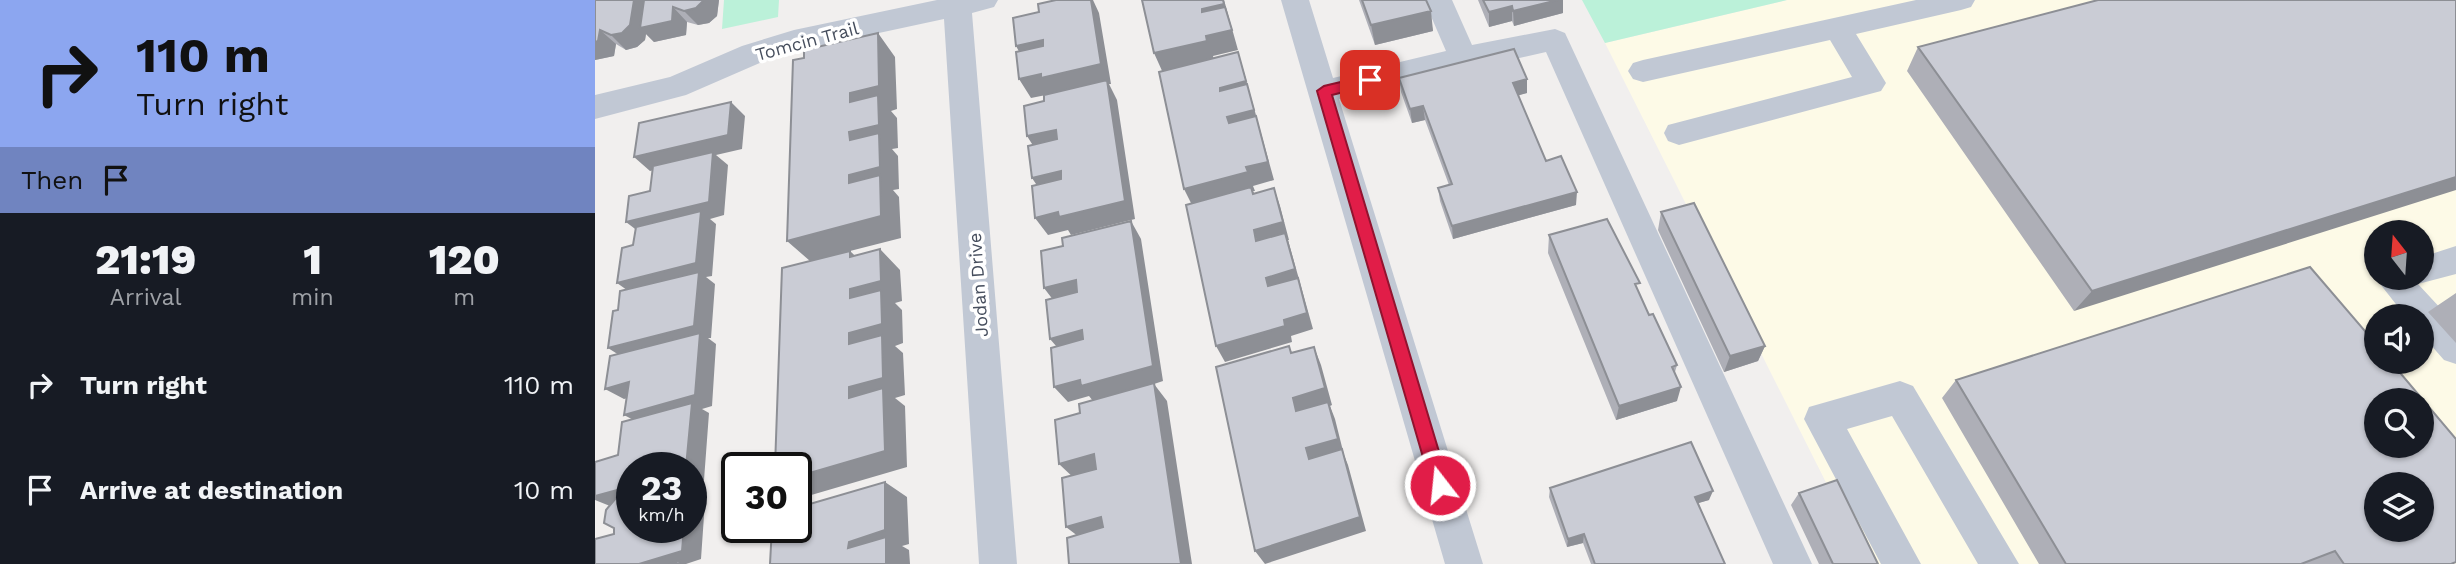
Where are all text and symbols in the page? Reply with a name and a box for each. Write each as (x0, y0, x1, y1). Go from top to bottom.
street label: Tomcin Trail (753, 17, 861, 65)
text: 110 m (136, 26, 270, 84)
icon: right (21, 28, 112, 119)
pin (1340, 50, 1400, 110)
icon: arrive (1351, 61, 1389, 99)
text: Turn right (136, 85, 288, 123)
icon: arrive (97, 161, 135, 199)
text: Then (21, 165, 83, 195)
north arrow (2364, 220, 2434, 290)
map controls (2364, 220, 2434, 542)
street label: Jodan Drive (964, 232, 992, 338)
text: 21:19 (95, 235, 196, 284)
text: 1 (303, 235, 322, 284)
text: 120 (429, 235, 500, 284)
text: Arrival (110, 284, 182, 311)
text: min (291, 284, 334, 311)
text: m (453, 284, 475, 311)
button: sound (2364, 304, 2434, 374)
icon: right (21, 366, 59, 404)
text: Turn right (80, 370, 207, 400)
text: 110 m (504, 370, 574, 400)
button: search (2364, 388, 2434, 458)
position arrow (1403, 448, 1477, 522)
speed limit sign: 30 (721, 452, 812, 543)
text: 23 (641, 467, 682, 509)
icon: arrive (21, 471, 59, 509)
button: layers (2364, 472, 2434, 542)
text: Arrive at destination (80, 475, 343, 505)
text: 10 m (514, 475, 574, 505)
text: km/h (638, 504, 685, 525)

